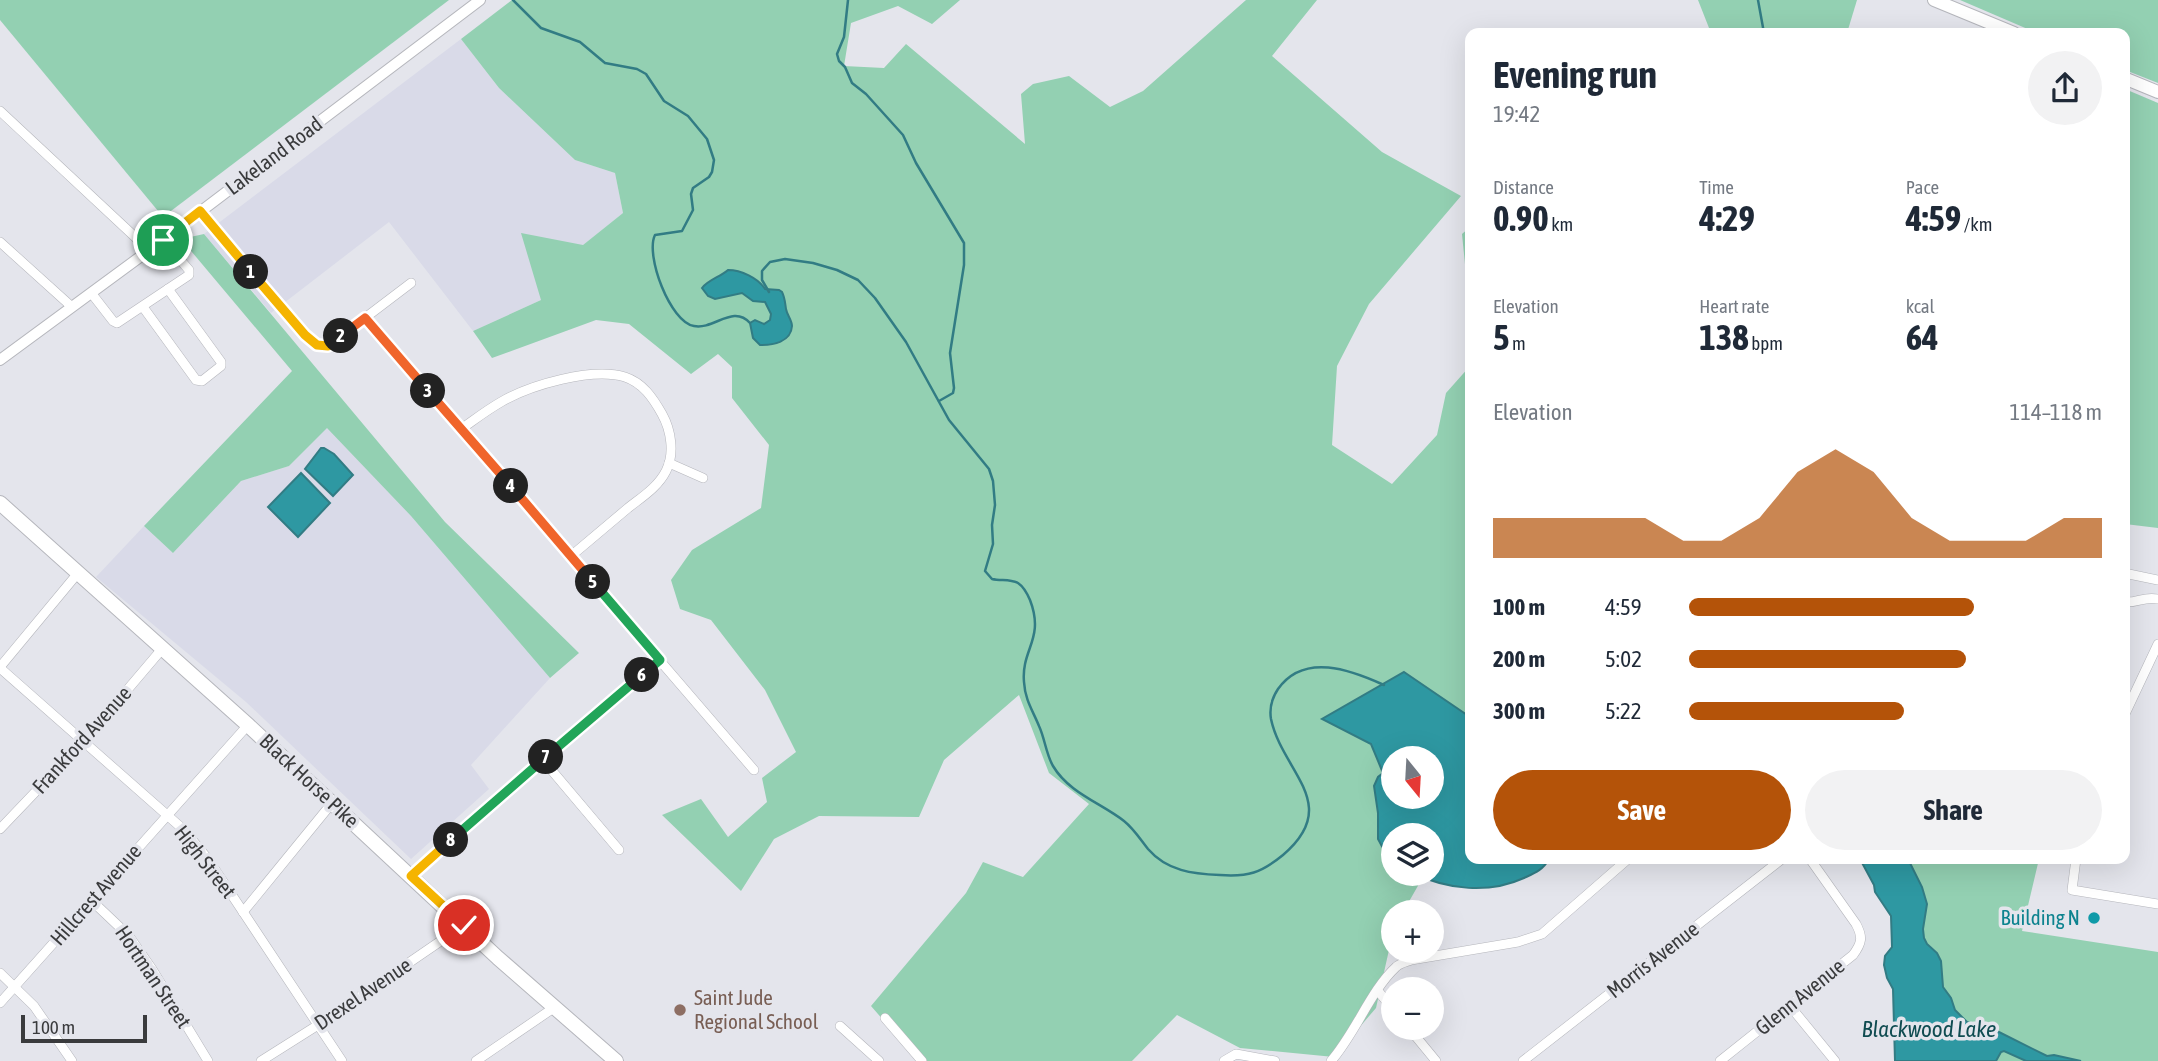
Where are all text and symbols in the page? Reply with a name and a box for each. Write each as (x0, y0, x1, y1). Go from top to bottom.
button: share (2028, 51, 2102, 125)
text: Evening run (1493, 53, 1657, 96)
text: 19:42 (1493, 101, 1540, 127)
street label: Lakeland Road (220, 111, 326, 199)
text: Distance (1493, 176, 1554, 198)
text: Time (1699, 176, 1734, 198)
text: Pace (1906, 176, 1939, 198)
text: 0.90 (1493, 198, 1549, 238)
text: 4:29 (1699, 198, 1755, 238)
text: 4:59 (1906, 198, 1961, 238)
pin (133, 210, 193, 270)
text: km (1549, 213, 1573, 235)
text: /km (1961, 213, 1992, 235)
icon: arrive (144, 221, 182, 259)
pin: 1 (233, 254, 268, 290)
text: 1 (246, 260, 255, 282)
text: Elevation (1493, 295, 1559, 317)
text: Heart rate (1699, 295, 1769, 317)
text: kcal (1906, 295, 1935, 317)
text: 5 (1493, 317, 1509, 357)
text: 138 (1699, 317, 1749, 357)
text: 64 (1906, 317, 1939, 357)
pin: 2 (324, 318, 358, 354)
text: 2 (336, 324, 345, 346)
text: m (1509, 332, 1526, 354)
text: bpm (1749, 332, 1783, 354)
pin: 3 (410, 374, 446, 408)
text: 3 (423, 379, 432, 401)
text: Elevation (1493, 399, 1573, 425)
text: 114–118 m (2009, 399, 2102, 425)
pin: 4 (494, 468, 528, 504)
text: 4 (506, 474, 515, 496)
pin: 5 (576, 564, 610, 600)
text: 5 (588, 570, 597, 592)
text: 100 m (1493, 594, 1545, 620)
text: 4:59 (1605, 594, 1642, 620)
text: 200 m (1493, 646, 1545, 672)
text: 5:02 (1605, 646, 1642, 672)
pin: 6 (624, 658, 660, 692)
text: 6 (637, 663, 646, 685)
street label: Frankford Avenue (27, 681, 136, 798)
text: 300 m (1493, 698, 1545, 724)
text: 5:22 (1605, 698, 1642, 724)
street label: Black Horse Pike (255, 728, 364, 832)
pin: 7 (528, 740, 564, 774)
text: 7 (541, 745, 550, 767)
north arrow (1381, 746, 1444, 808)
map controls (1381, 746, 1444, 1040)
button: Save (1493, 770, 1791, 850)
button: Share (1805, 770, 2102, 850)
street label: High Street (170, 820, 241, 902)
pin: 8 (434, 822, 468, 858)
button: layers (1381, 823, 1444, 886)
text: 8 (446, 828, 455, 850)
street label: Hillcrest Avenue (45, 839, 146, 950)
pin (434, 895, 494, 955)
button: + (1381, 900, 1444, 963)
place label: Building N (2000, 905, 2080, 929)
icon: check (445, 906, 483, 944)
marker: Building N (2086, 910, 2102, 926)
street label: Morris Avenue (1602, 916, 1703, 1002)
street label: Hortman Street (111, 921, 197, 1032)
street label: Drexel Avenue (309, 952, 415, 1034)
street label: Glenn Avenue (1750, 953, 1849, 1039)
button: − (1381, 977, 1444, 1040)
place label: Saint Jude Regional School (694, 985, 819, 1033)
marker: Saint Jude Regional School (672, 1002, 688, 1018)
scale bar (21, 1012, 147, 1044)
text: 100 m (32, 1016, 75, 1038)
water label: Blackwood Lake (1862, 1016, 1996, 1042)

